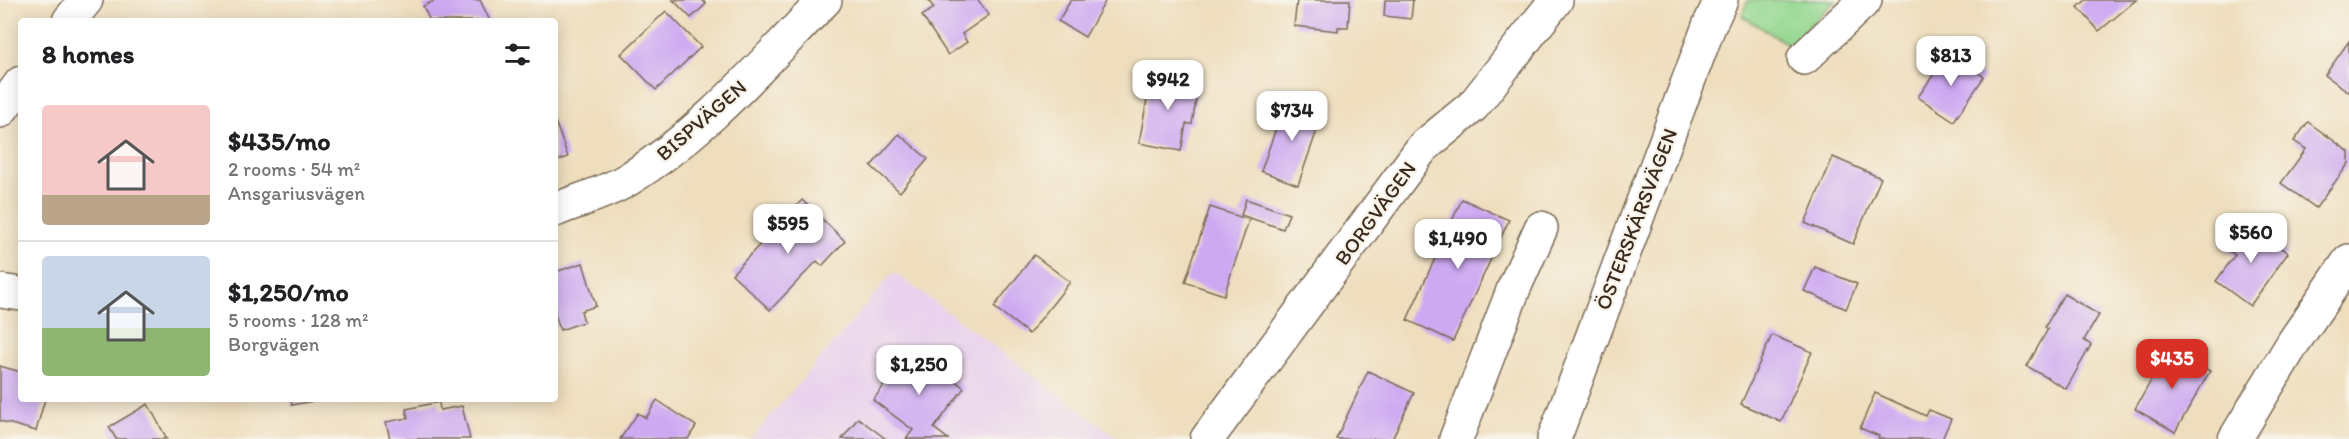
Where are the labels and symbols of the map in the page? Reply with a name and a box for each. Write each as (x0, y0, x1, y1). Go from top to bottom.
pin: $813 (1915, 36, 1987, 87)
pin: $942 (1132, 60, 1204, 111)
street label: BISPVÄGEN (651, 74, 751, 166)
pin: $734 (1256, 91, 1328, 142)
street label: ÖSTERSKÄRSVÄGEN (1590, 125, 1682, 313)
street label: BORGVÄGEN (1329, 156, 1421, 270)
pin: $595 (752, 204, 824, 255)
pin: $560 (2215, 213, 2287, 264)
pin: $1,490 (1409, 219, 1507, 270)
pin: $435 (2136, 339, 2208, 390)
pin: $1,250 (870, 345, 968, 396)

